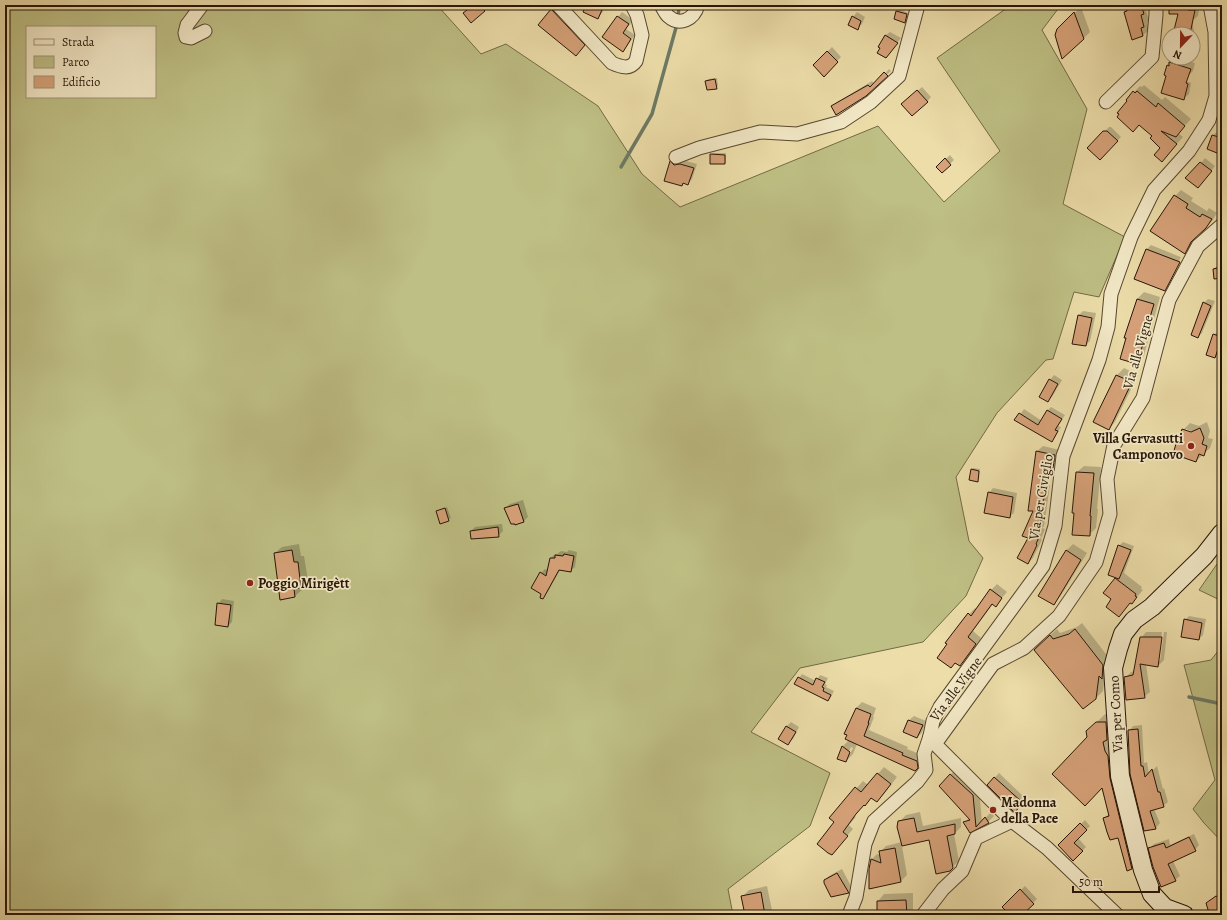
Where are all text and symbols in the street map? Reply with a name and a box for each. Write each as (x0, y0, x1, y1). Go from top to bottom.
legend (26, 26, 156, 98)
north arrow (1161, 26, 1201, 66)
text: Strada (62, 34, 95, 50)
text: N (1171, 46, 1184, 63)
text: Parco (62, 54, 89, 70)
text: Edificio (62, 74, 100, 90)
street label: Via alle Vigne (1118, 313, 1158, 392)
place label: Villa Gervasutti Camponovo (1092, 429, 1183, 464)
marker: Villa Gervasutti Camponovo (1186, 441, 1196, 451)
street label: Via per Civiglio (1024, 452, 1058, 542)
place label: Poggio Mirigètt (258, 574, 350, 593)
marker: Poggio Mirigètt (245, 578, 255, 588)
street label: Via alle Vigne (925, 653, 987, 726)
street label: Via per Como (1104, 675, 1128, 754)
place label: Madonna della Pace (1001, 793, 1059, 828)
marker: Madonna della Pace (988, 805, 998, 815)
scale bar (1073, 868, 1159, 894)
text: 50 m (1079, 874, 1103, 890)

